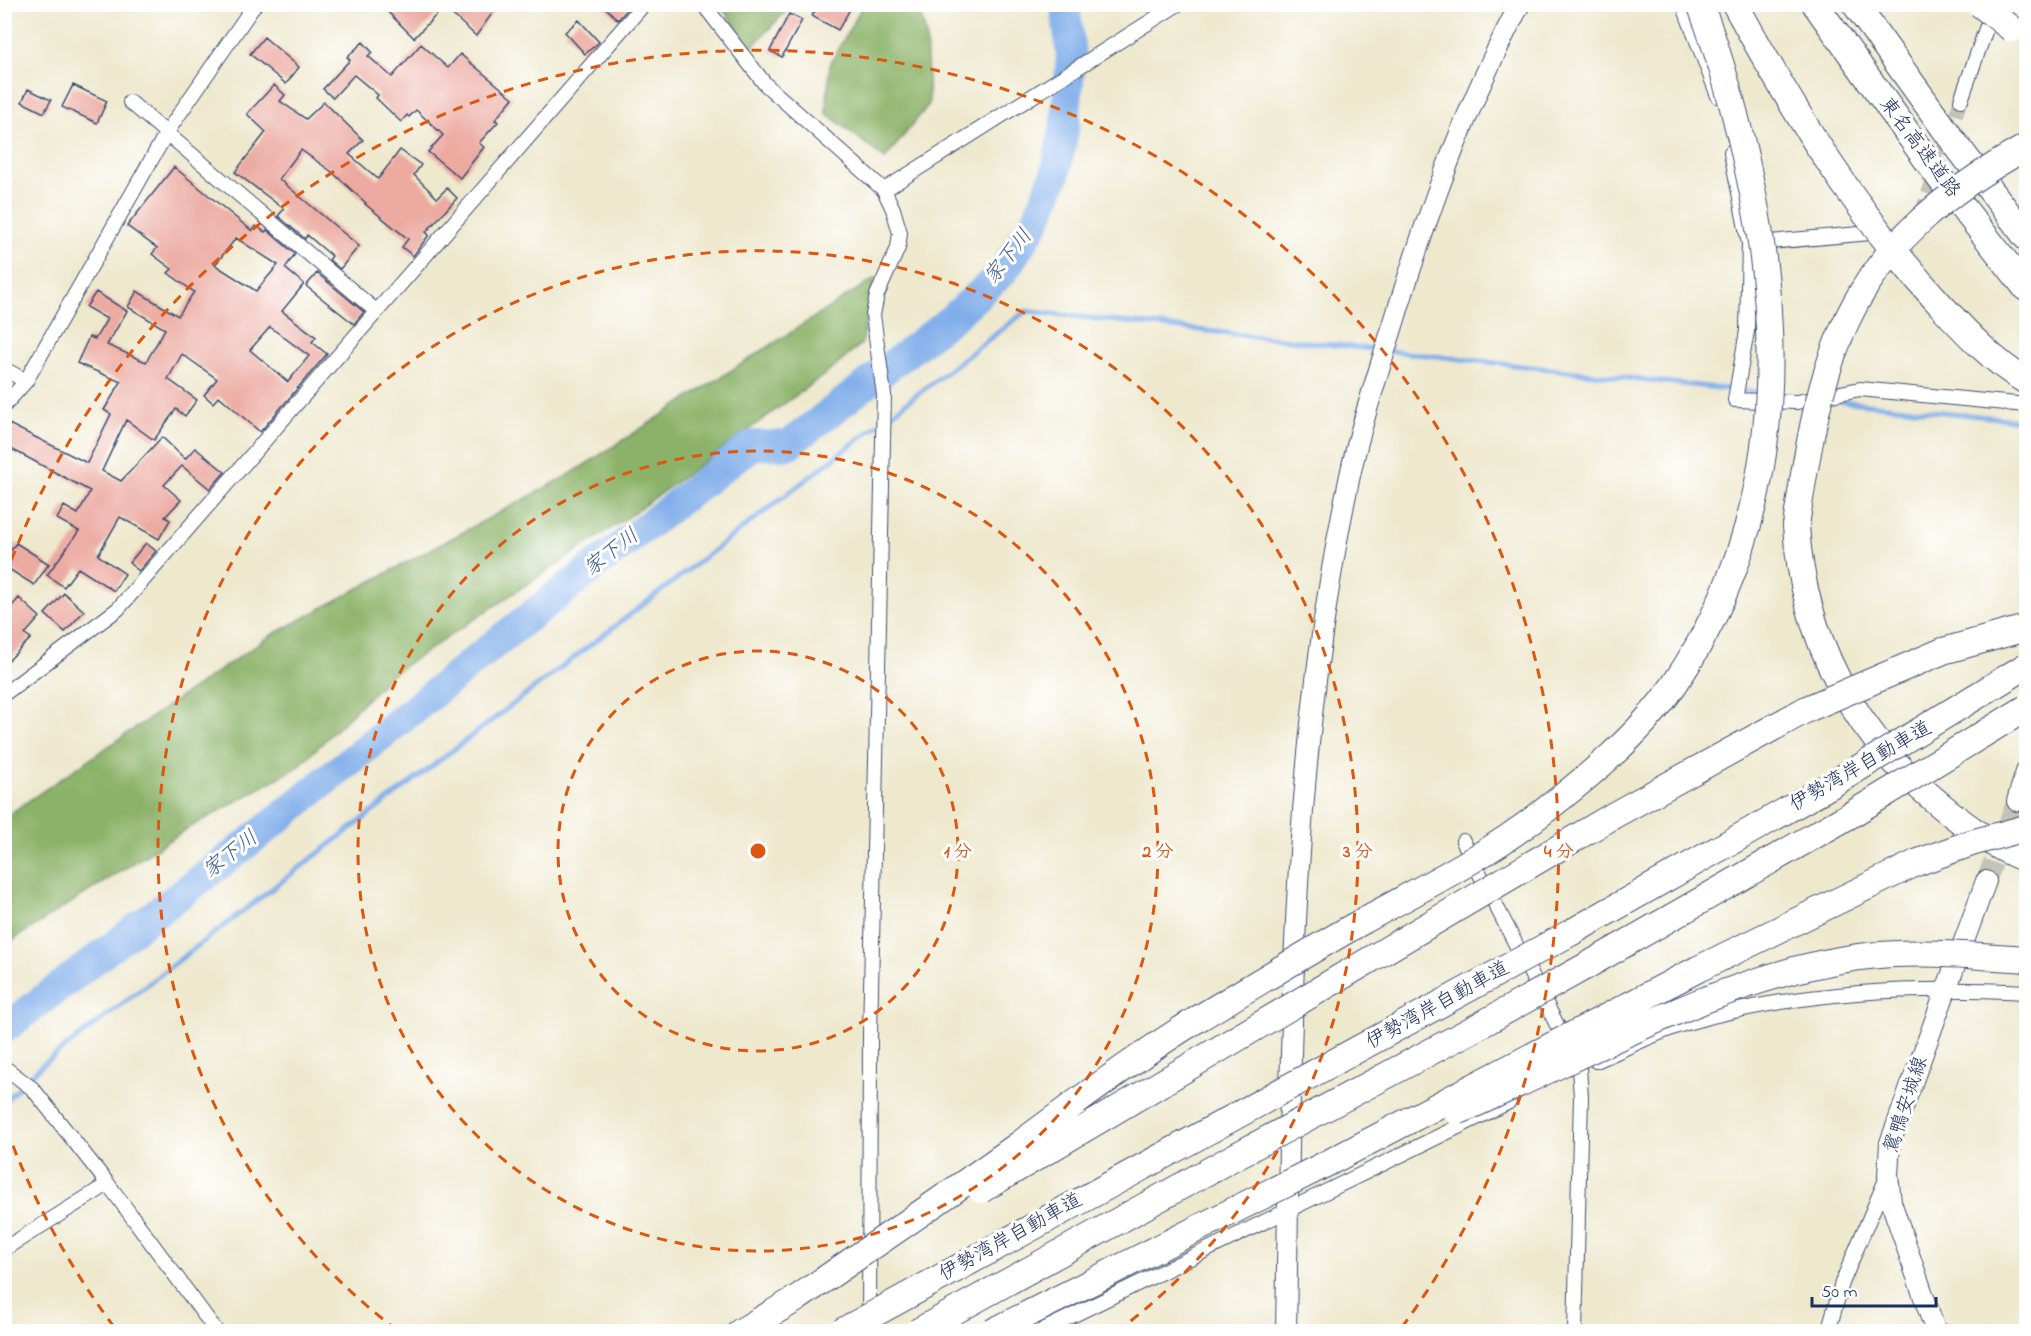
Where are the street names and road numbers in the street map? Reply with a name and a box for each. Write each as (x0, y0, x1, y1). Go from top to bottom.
street label: 東名高速道路 (1871, 91, 1967, 205)
street label: 伊勢湾岸自動車道 (1784, 714, 1938, 820)
street label: 伊勢湾岸自動車道 (1361, 955, 1515, 1057)
street label: 鴛鴨安城線 (1878, 1053, 1936, 1157)
street label: 伊勢湾岸自動車道 (934, 1187, 1088, 1289)

